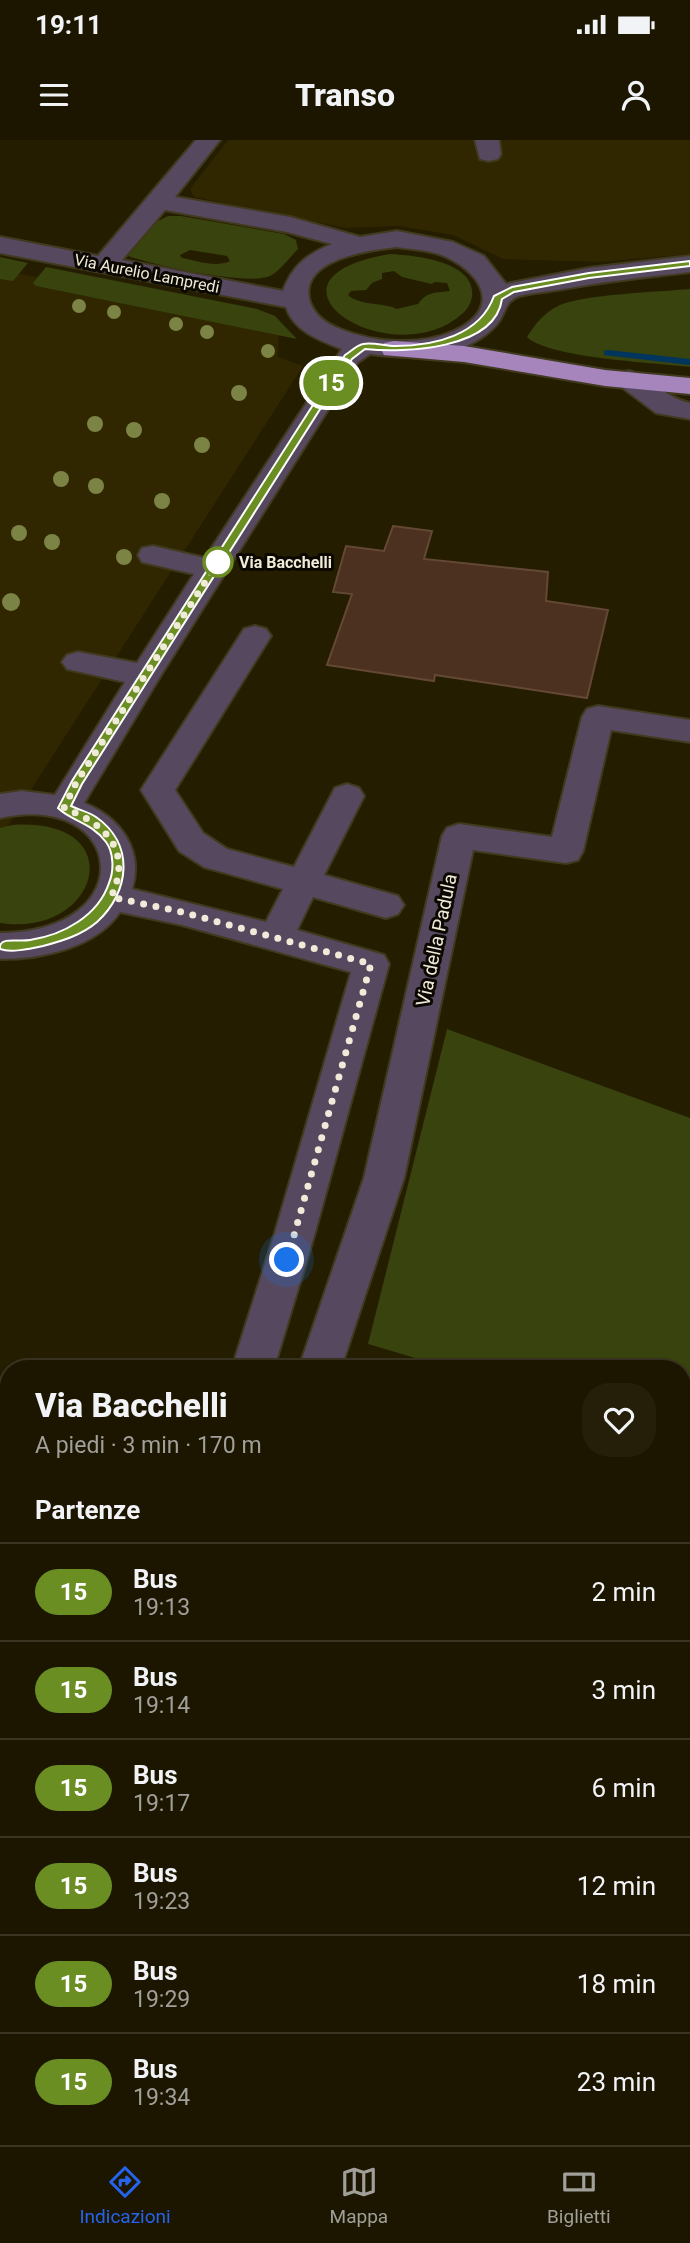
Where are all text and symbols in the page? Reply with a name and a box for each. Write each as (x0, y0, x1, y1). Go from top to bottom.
text: 19:11 (35, 10, 102, 40)
icon: menu (35, 76, 73, 114)
text: Transo (295, 76, 395, 114)
icon: person (617, 76, 655, 114)
street label: Via Aurelio Lampredi (73, 250, 221, 297)
line badge: 15 (300, 360, 362, 406)
text: 15 (317, 369, 345, 397)
marker: Via Bacchelli (203, 547, 233, 577)
place label: Via Bacchelli (239, 553, 332, 572)
street label: Via della Padula (411, 872, 462, 1009)
your location (269, 1242, 304, 1277)
button: heart (582, 1383, 656, 1457)
text: Via Bacchelli (35, 1386, 228, 1425)
text: A piedi · 3 min · 170 m (35, 1432, 262, 1459)
text: Partenze (35, 1495, 140, 1525)
text: Bus (133, 1564, 178, 1594)
text: 2 min (591, 1577, 656, 1607)
text: 15 (60, 1578, 87, 1606)
text: 19:13 (133, 1594, 190, 1621)
text: Bus (133, 1662, 178, 1692)
text: 3 min (591, 1675, 656, 1705)
text: 15 (60, 1676, 87, 1704)
text: 19:14 (133, 1692, 190, 1719)
text: Bus (133, 1760, 178, 1790)
text: 6 min (591, 1773, 656, 1803)
text: 15 (60, 1774, 87, 1802)
text: 19:17 (133, 1790, 190, 1817)
text: Bus (133, 1858, 178, 1888)
text: 12 min (577, 1871, 656, 1901)
text: 15 (60, 1872, 87, 1900)
text: 19:23 (133, 1888, 190, 1915)
text: Bus (133, 1956, 178, 1986)
text: 18 min (577, 1969, 656, 1999)
text: 15 (60, 1970, 87, 1998)
text: 19:29 (133, 1986, 190, 2013)
text: Bus (133, 2054, 178, 2084)
text: 23 min (577, 2067, 656, 2097)
text: 15 (60, 2068, 87, 2096)
text: 19:34 (133, 2084, 190, 2111)
tab: Indicazioni (79, 2163, 171, 2228)
tab: Mappa (330, 2163, 388, 2228)
tab: Biglietti (547, 2163, 611, 2228)

